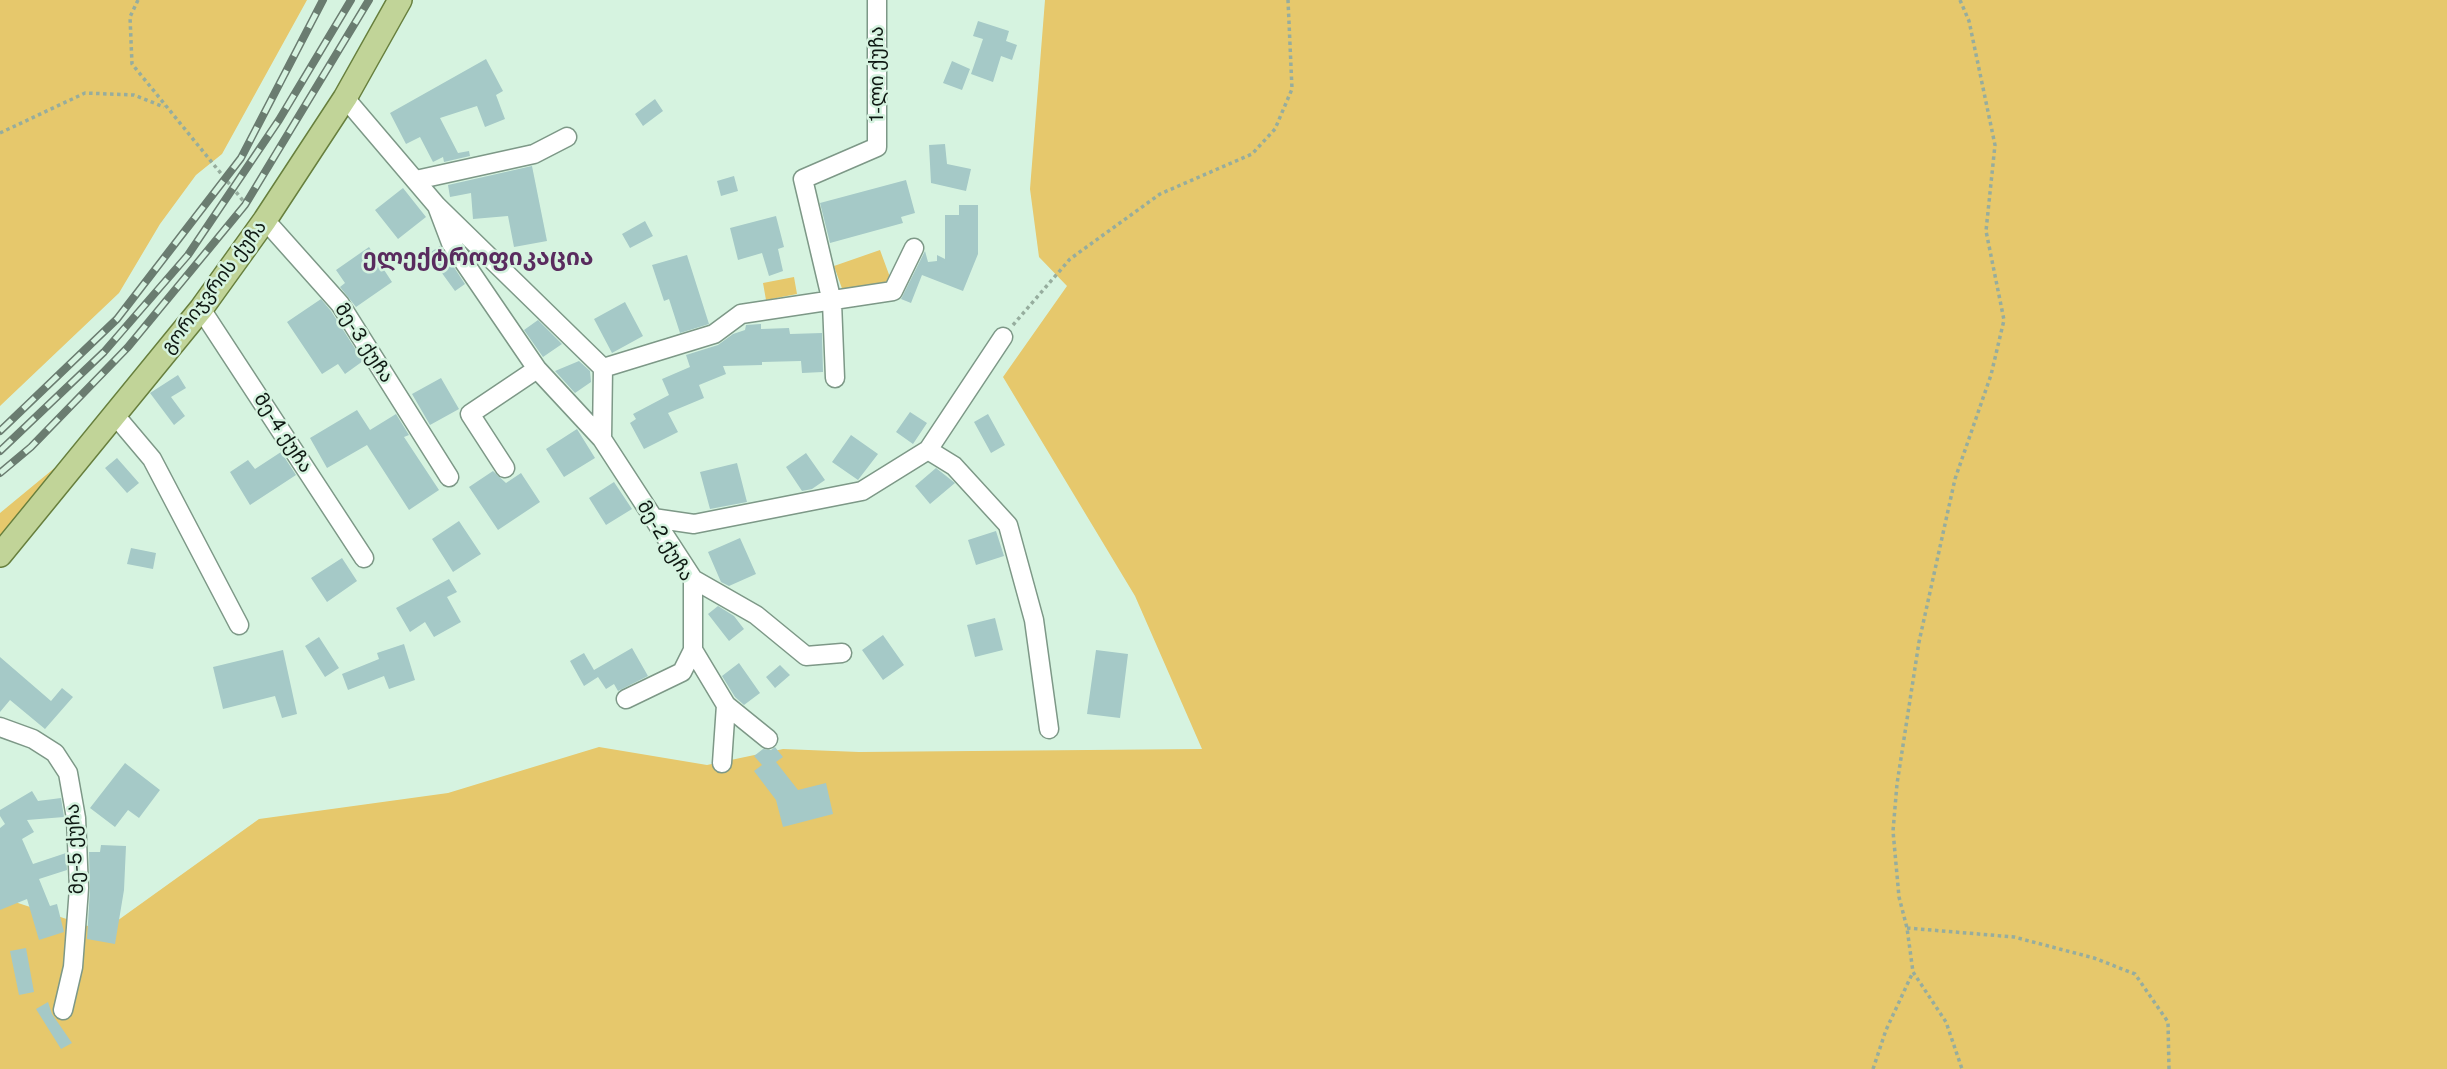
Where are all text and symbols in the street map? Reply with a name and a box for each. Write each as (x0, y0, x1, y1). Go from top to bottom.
street label: 1-ლი ქუჩა (866, 26, 888, 122)
street label: გორიჯვრის ქუჩა (157, 216, 271, 358)
district label: ელექტროფიკაცია (363, 244, 593, 272)
street label: მე-3 ქუჩა (330, 299, 398, 387)
street label: მე-4 ქუჩა (249, 389, 317, 477)
street label: მე-2 ქუჩა (632, 497, 698, 585)
street label: მე-5 ქუჩა (61, 803, 89, 895)

